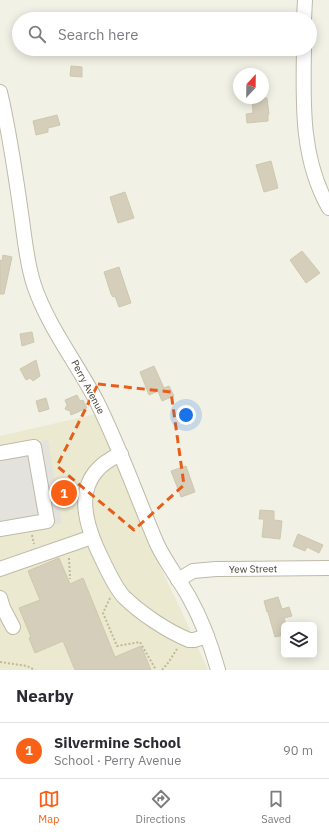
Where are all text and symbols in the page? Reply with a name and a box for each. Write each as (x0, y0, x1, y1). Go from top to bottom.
search box (12, 12, 317, 56)
icon: search (26, 23, 48, 45)
text: Search here (58, 25, 138, 44)
north arrow (233, 68, 269, 104)
street label: Perry Avenue (68, 358, 108, 417)
your location (176, 405, 196, 425)
pin: 1 (51, 478, 77, 508)
street label: Yew Street (229, 562, 278, 576)
map controls (281, 622, 317, 658)
button: layers (281, 622, 317, 658)
text: Nearby (16, 685, 74, 707)
text: Silvermine School (54, 733, 181, 752)
text: 1 (25, 742, 33, 759)
text: 90 m (283, 742, 313, 759)
text: School · Perry Avenue (54, 752, 181, 769)
tab: Map (38, 788, 60, 826)
tab: Directions (136, 788, 186, 826)
tab: Saved (261, 788, 291, 826)

